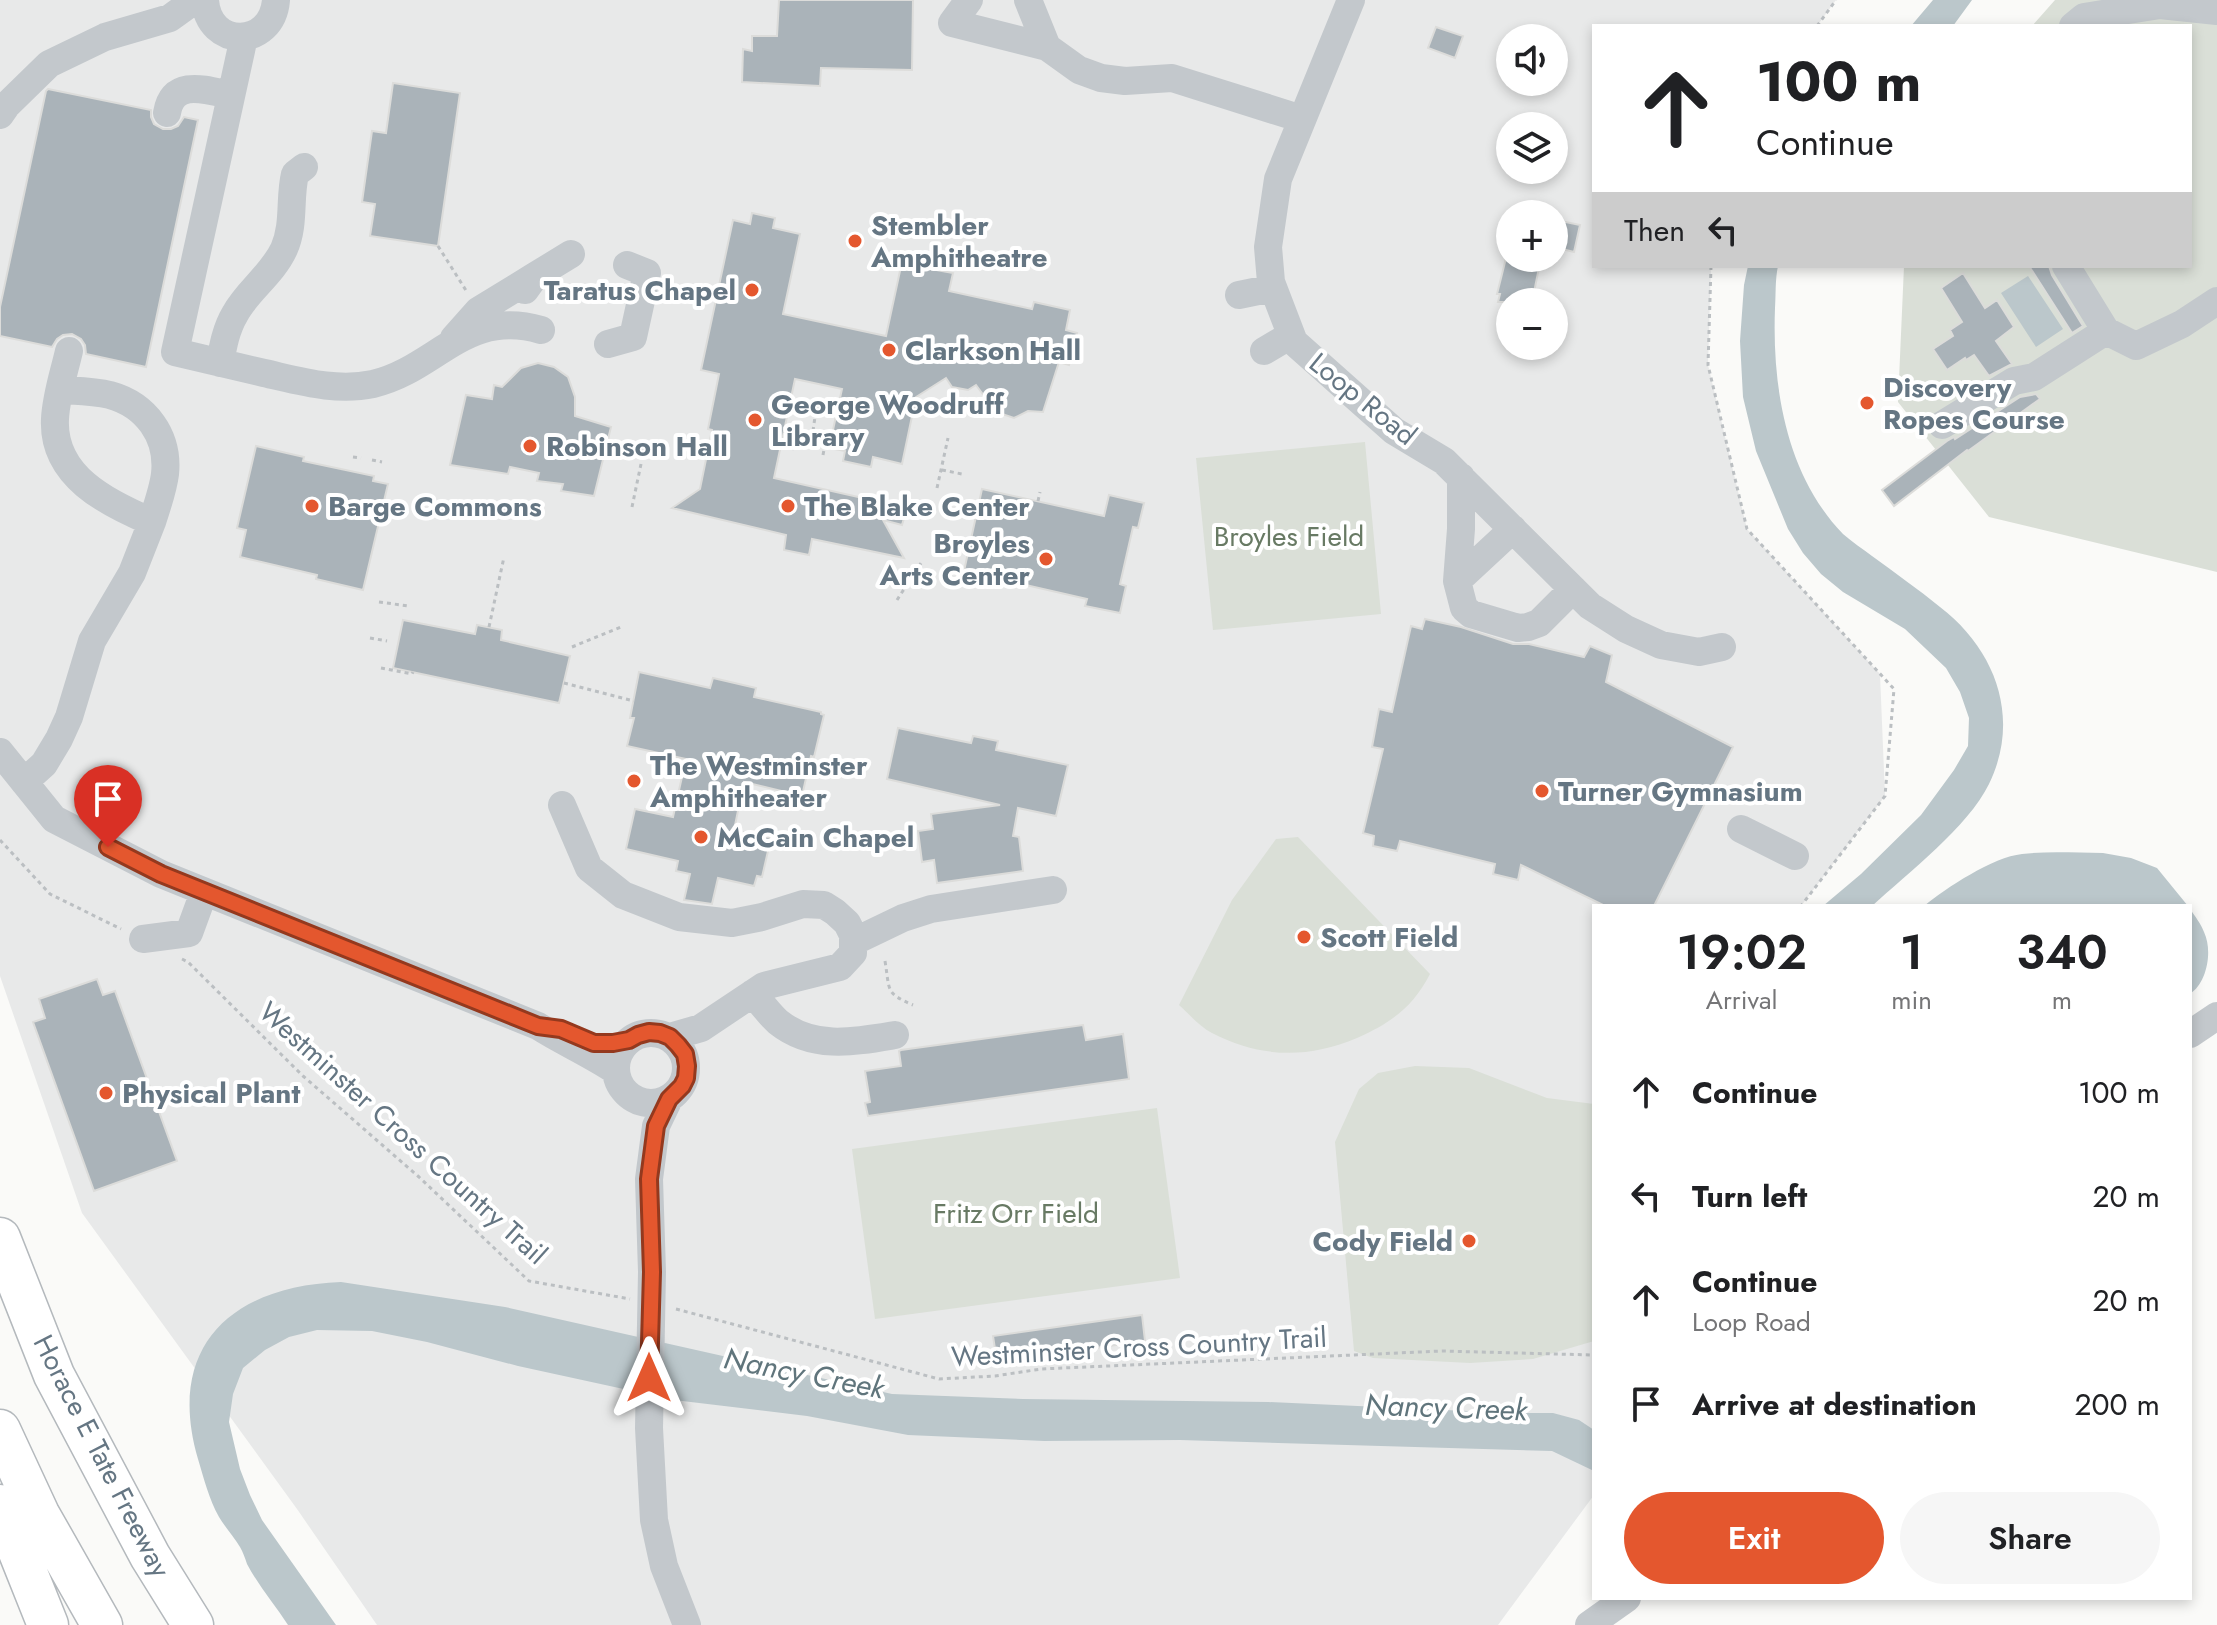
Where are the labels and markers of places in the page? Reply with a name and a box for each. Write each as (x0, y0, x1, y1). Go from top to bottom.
place label: Stembler Amphitheatre (870, 205, 1048, 278)
marker: Stembler Amphitheatre (846, 232, 864, 250)
place label: Taratus Chapel (544, 270, 736, 311)
marker: Taratus Chapel (743, 281, 761, 299)
place label: Clarkson Hall (905, 330, 1081, 371)
marker: Clarkson Hall (880, 341, 898, 359)
place label: Discovery Ropes Course (1883, 367, 2065, 440)
place label: George Woodruff Library (771, 384, 1005, 457)
marker: Discovery Ropes Course (1858, 394, 1876, 412)
marker: George Woodruff Library (746, 411, 764, 429)
place label: Robinson Hall (546, 426, 728, 467)
marker: Robinson Hall (521, 437, 539, 455)
place label: Barge Commons (328, 486, 542, 527)
place label: The Blake Center (804, 486, 1030, 527)
marker: Barge Commons (303, 497, 321, 515)
marker: The Blake Center (779, 497, 797, 515)
place label: Broyles Arts Center (879, 523, 1030, 596)
marker: Broyles Arts Center (1037, 550, 1055, 568)
place label: The Westminster Amphitheater (649, 745, 868, 818)
pin (74, 765, 142, 847)
place label: Turner Gymnasium (1558, 771, 1803, 812)
marker: The Westminster Amphitheater (625, 772, 643, 790)
marker: Turner Gymnasium (1533, 782, 1551, 800)
place label: McCain Chapel (717, 817, 914, 858)
marker: McCain Chapel (692, 828, 710, 846)
place label: Scott Field (1320, 917, 1458, 958)
marker: Scott Field (1295, 928, 1313, 946)
place label: Physical Plant (122, 1073, 300, 1114)
marker: Physical Plant (97, 1084, 115, 1102)
place label: Cody Field (1312, 1221, 1453, 1262)
marker: Cody Field (1460, 1232, 1478, 1250)

